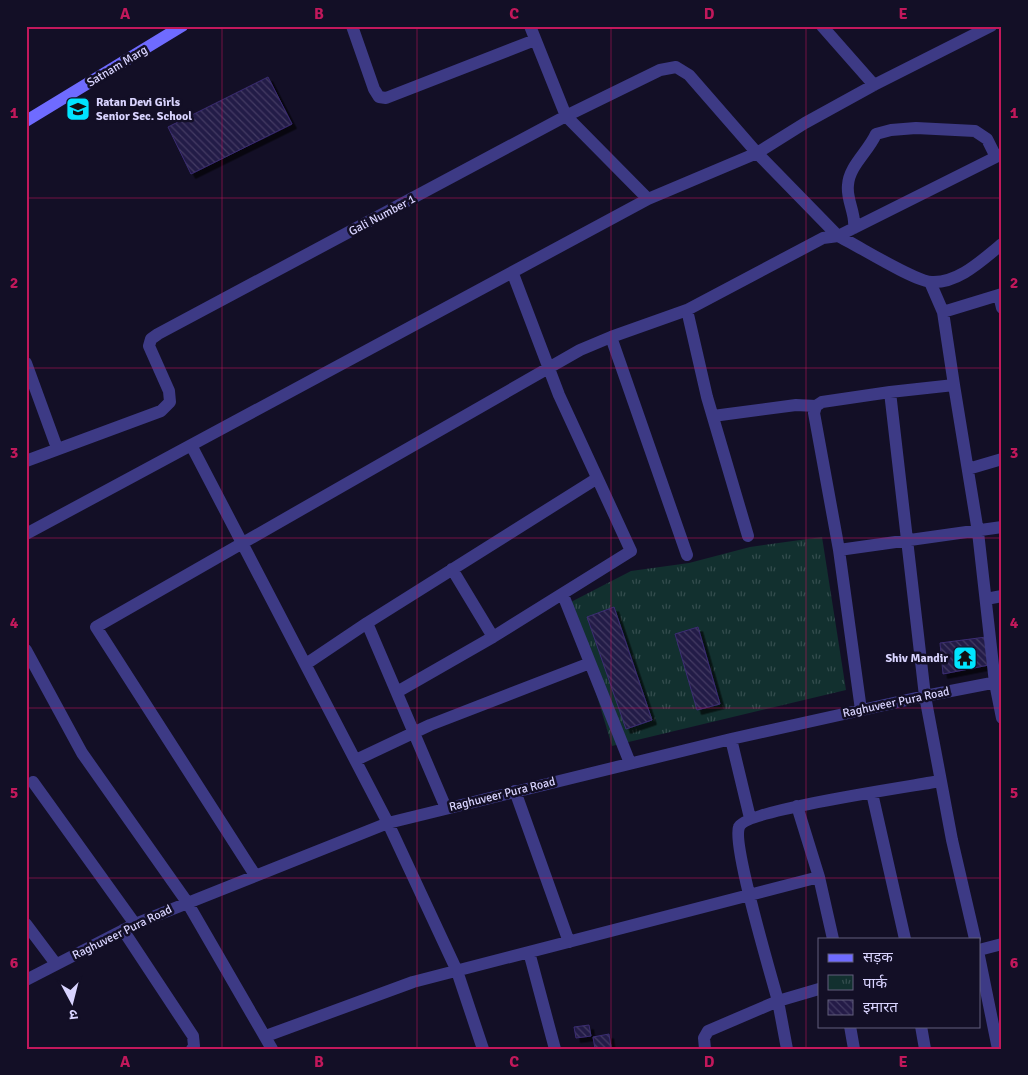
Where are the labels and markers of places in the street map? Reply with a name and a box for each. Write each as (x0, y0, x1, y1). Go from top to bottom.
place label: Ratan Devi Girls Senior Sec. School (96, 95, 192, 124)
school or university icon: Ratan Devi Girls Senior Sec. School (65, 96, 91, 122)
temple icon: Shiv Mandir (952, 645, 978, 671)
place label: Shiv Mandir (885, 651, 948, 666)

